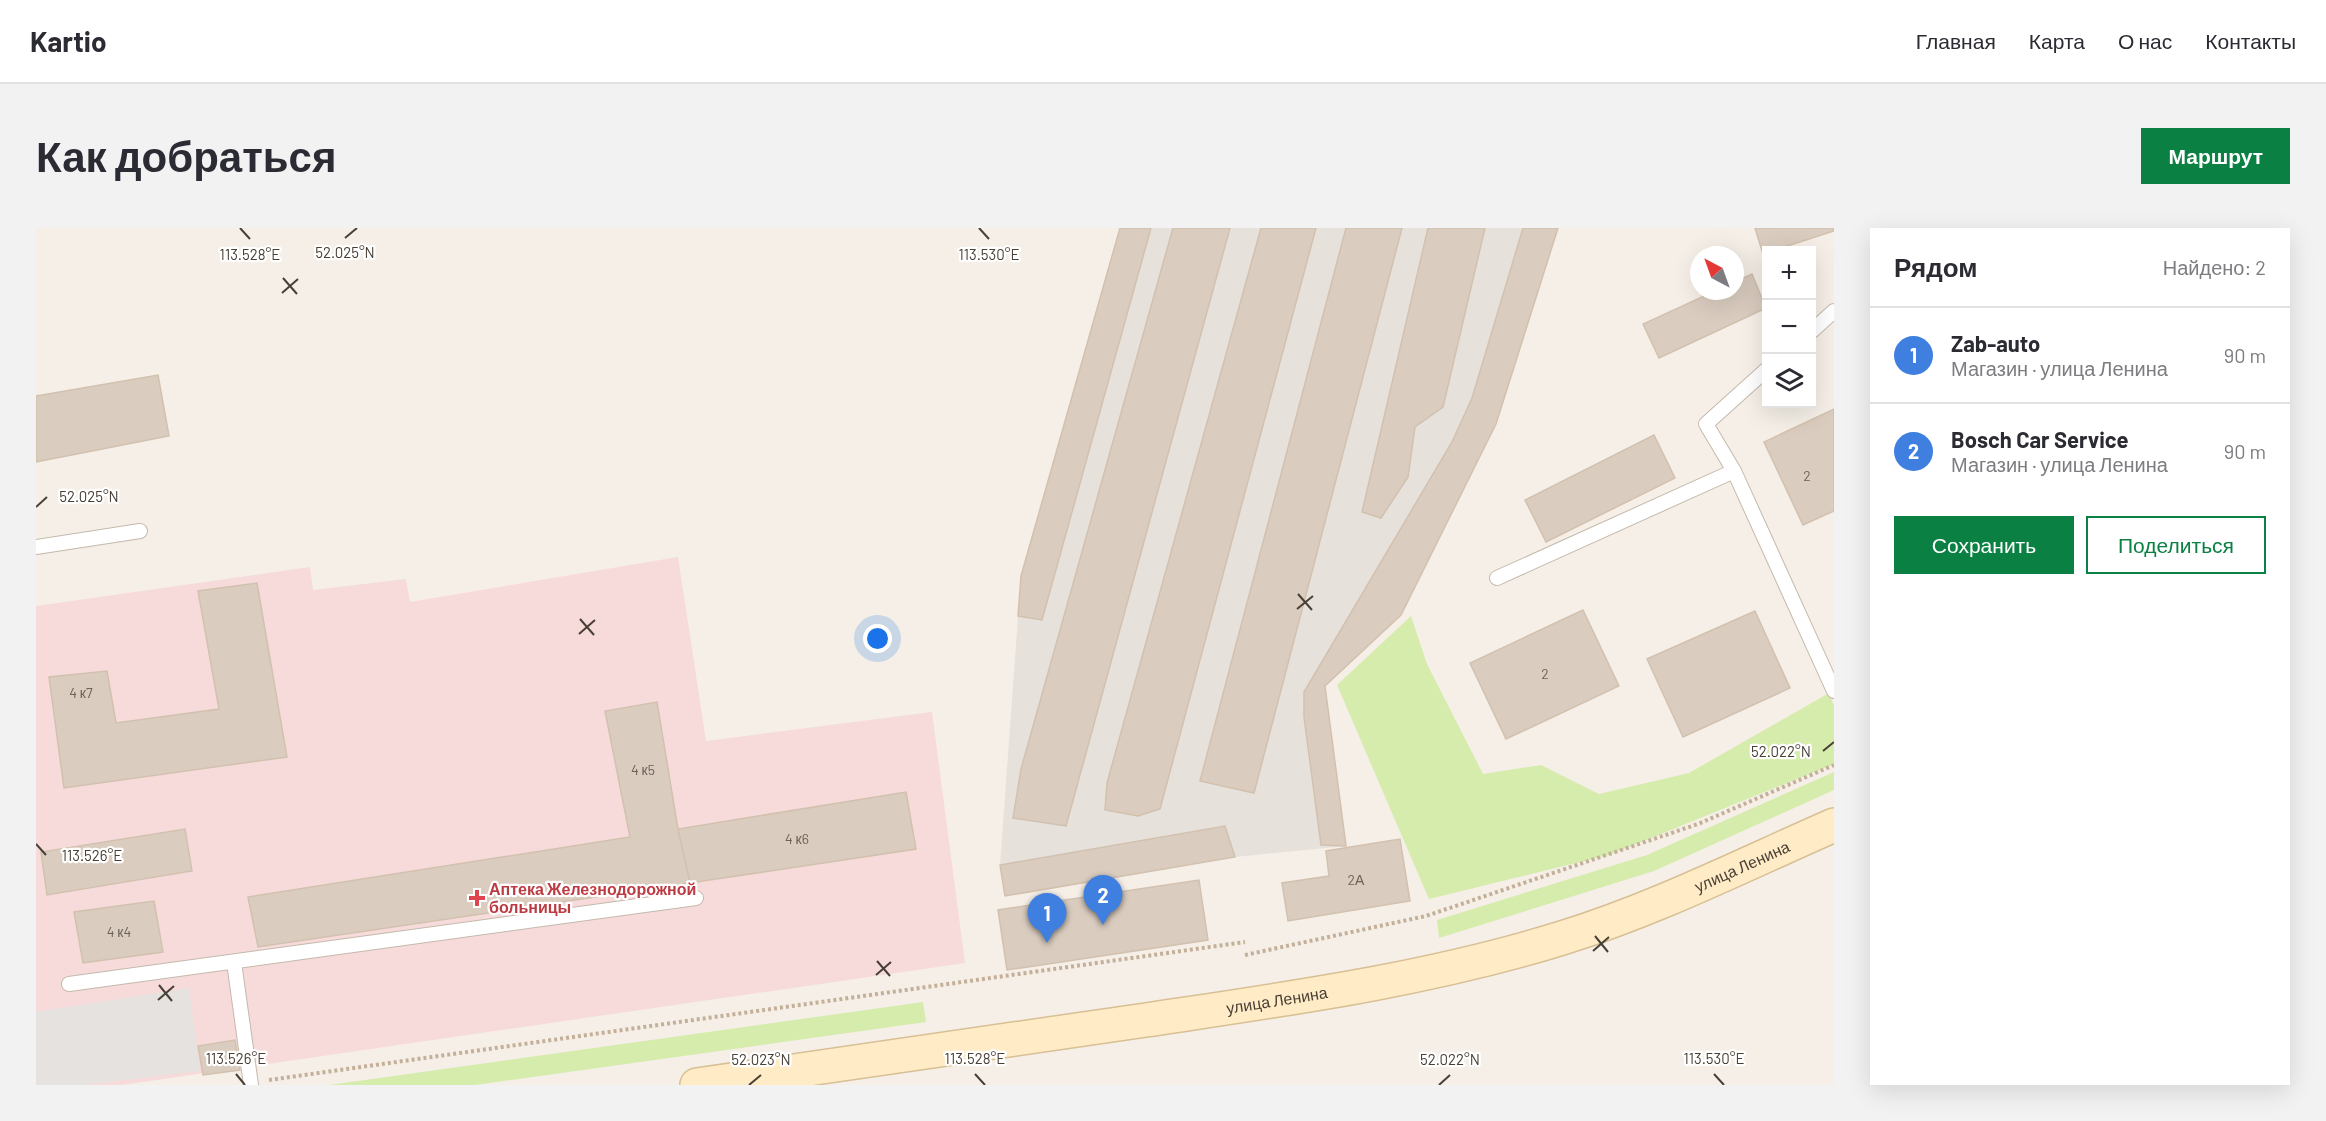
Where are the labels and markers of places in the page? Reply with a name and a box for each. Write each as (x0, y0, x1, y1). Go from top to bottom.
pin: 2 (1084, 876, 1122, 925)
place label: Аптека Железнодорожной больницы (489, 879, 696, 916)
marker: Аптека Железнодорожной больницы (470, 891, 484, 905)
pin: 1 (1028, 894, 1066, 943)

